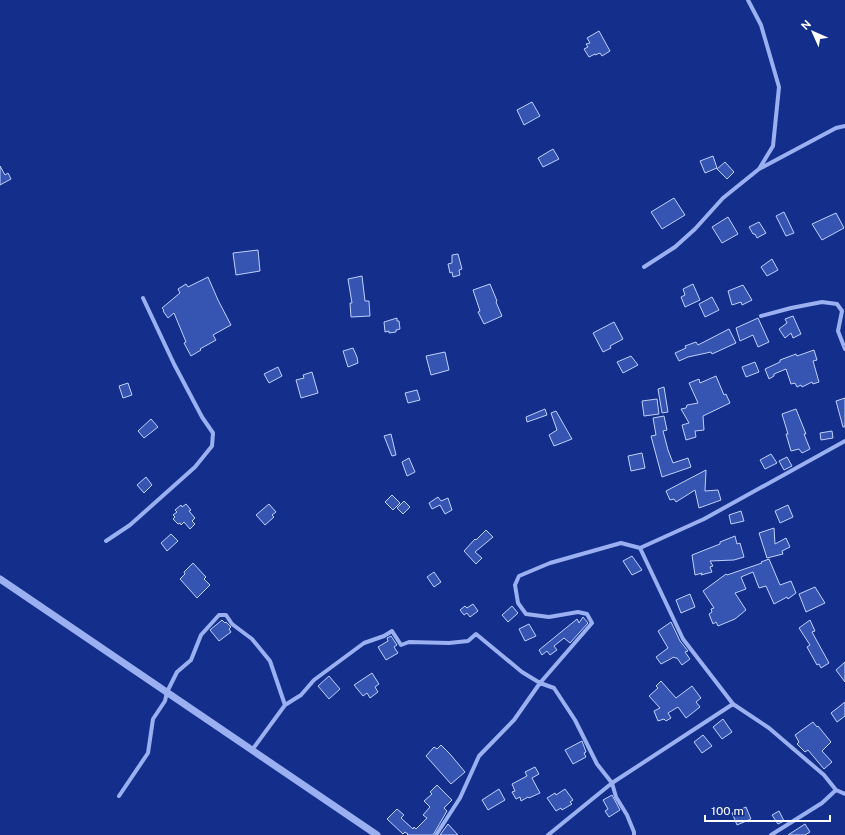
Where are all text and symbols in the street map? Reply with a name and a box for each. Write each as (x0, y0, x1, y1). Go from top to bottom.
north arrow (793, 12, 833, 52)
text: N (799, 18, 813, 32)
scale bar (705, 797, 830, 823)
text: 100 m (711, 804, 744, 818)

